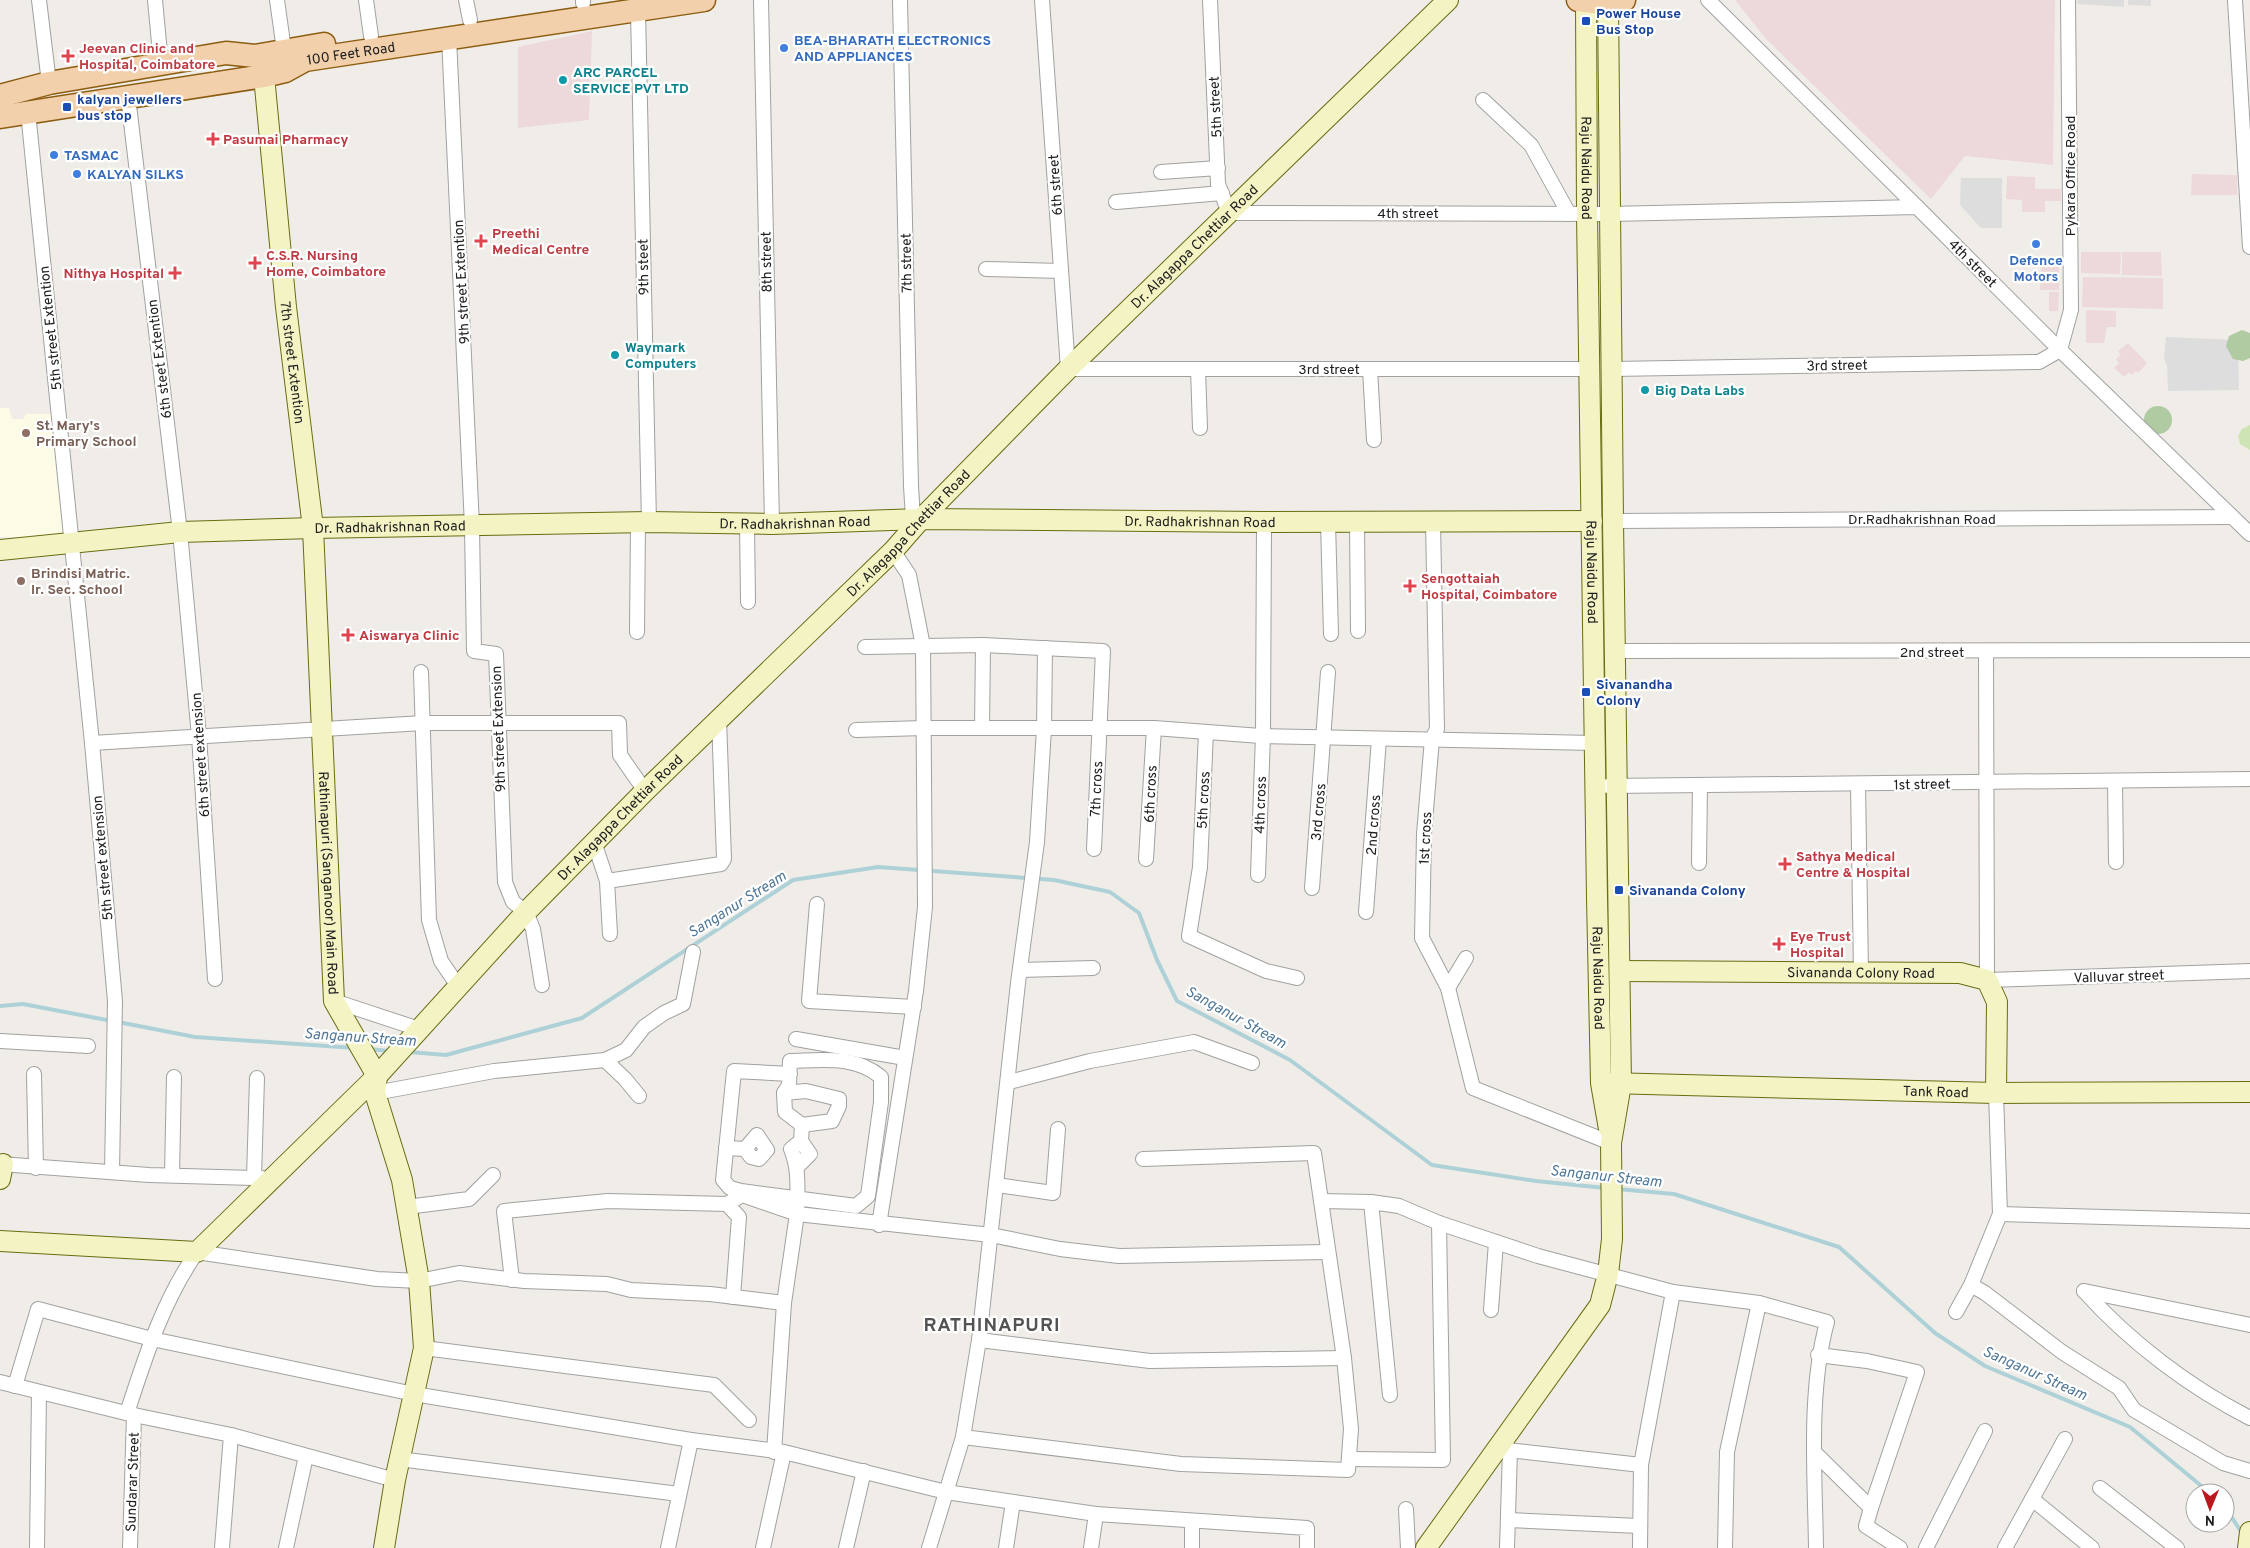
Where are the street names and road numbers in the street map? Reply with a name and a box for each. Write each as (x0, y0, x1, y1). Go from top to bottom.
street label: 100 Feet Road (306, 40, 397, 70)
street label: 5th street (1206, 76, 1227, 138)
street label: Raju Naidu Road (1577, 116, 1594, 220)
street label: Pykara Office Road (2063, 116, 2080, 236)
street label: 6th street (1046, 154, 1067, 216)
street label: Dr. Alagappa Chettiar Road (1128, 182, 1262, 313)
street label: 4th street (1377, 206, 1439, 223)
street label: 9th street Extention (451, 219, 474, 345)
street label: 8th street (758, 231, 777, 293)
street label: 7th street (898, 233, 917, 293)
street label: 4th street (1944, 236, 2000, 292)
street label: 9th steet (636, 239, 653, 295)
street label: 5th street Extention (37, 265, 66, 391)
street label: 6th steet Extention (145, 298, 176, 419)
street label: 7th street Extention (275, 301, 307, 425)
street label: 3rd street (1806, 357, 1868, 376)
street label: 3rd street (1298, 362, 1360, 379)
street label: Dr. Alagappa Chettiar Road (844, 467, 975, 601)
street label: Dr.Radhakrishnan Road (1848, 512, 1996, 529)
street label: Dr. Radhakrishnan Road (719, 514, 871, 534)
street label: Dr. Radhakrishnan Road (1124, 514, 1276, 532)
street label: Dr. Radhakrishnan Road (314, 518, 466, 538)
street label: Raju Naidu Road (1581, 520, 1600, 624)
street label: 2nd street (1900, 645, 1964, 662)
street label: 9th street Extension (489, 665, 510, 792)
street label: 6th street extension (189, 692, 214, 818)
street label: Dr. Alagappa Chettiar Road (555, 752, 687, 885)
street label: 7th cross (1088, 761, 1107, 817)
street label: 6th cross (1142, 765, 1161, 823)
street label: Rathinapuri (Sanganoor) Main Road (314, 771, 341, 995)
street label: 5th cross (1194, 771, 1214, 829)
street label: 4th cross (1252, 776, 1271, 834)
street label: 1st street (1894, 777, 1951, 794)
street label: 3rd cross (1309, 783, 1330, 842)
street label: 2nd cross (1364, 794, 1385, 856)
street label: 5th street extension (90, 795, 117, 921)
street label: 1st cross (1417, 811, 1436, 865)
street label: Raju Naidu Road (1588, 926, 1607, 1030)
street label: Sivananda Colony Road (1787, 965, 1935, 983)
street label: Valluvar street (2073, 967, 2165, 988)
street label: Tank Road (1903, 1084, 1969, 1102)
street label: Sundarar Street (123, 1432, 144, 1532)

